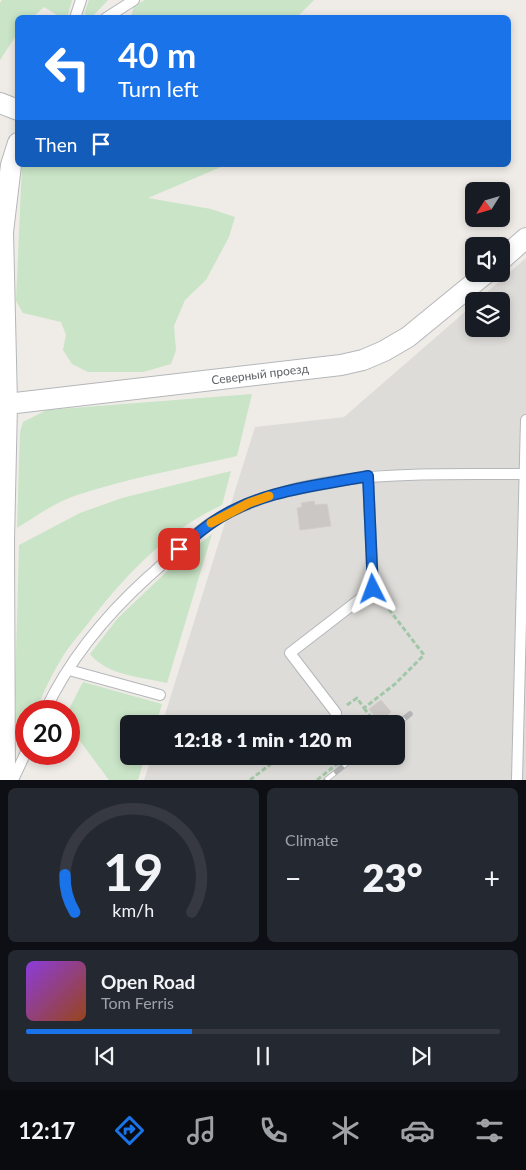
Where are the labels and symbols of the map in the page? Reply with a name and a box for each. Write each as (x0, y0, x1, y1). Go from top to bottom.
north arrow (465, 182, 510, 228)
street label: Северный проезд (210, 361, 310, 387)
pin (158, 528, 200, 570)
position arrow (346, 562, 398, 614)
speed limit sign: 20 (15, 700, 80, 765)

